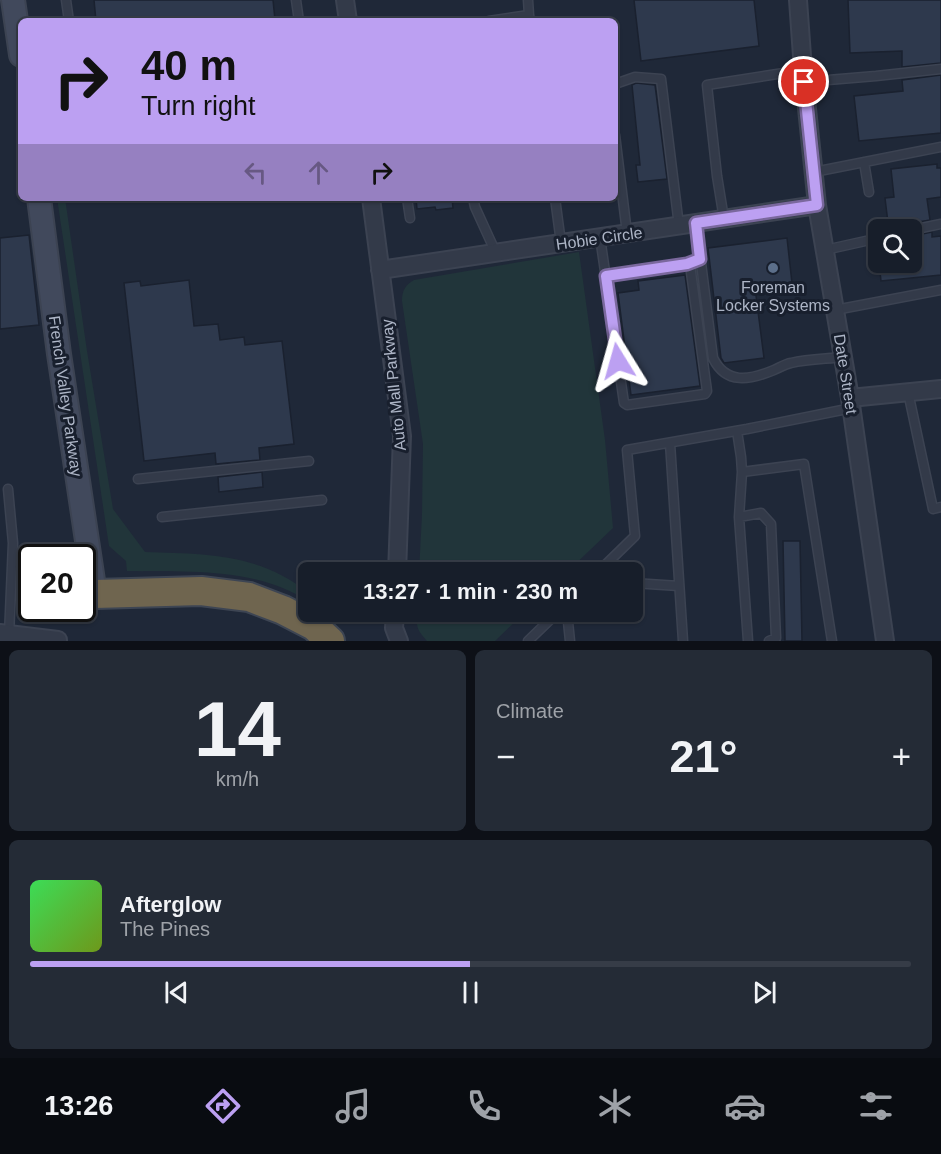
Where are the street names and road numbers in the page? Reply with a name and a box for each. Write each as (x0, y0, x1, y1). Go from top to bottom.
street label: Hobie Circle (555, 224, 643, 253)
street label: French Valley Parkway (46, 314, 85, 478)
street label: Auto Mall Parkway (378, 318, 409, 452)
street label: Date Street (831, 333, 860, 416)

